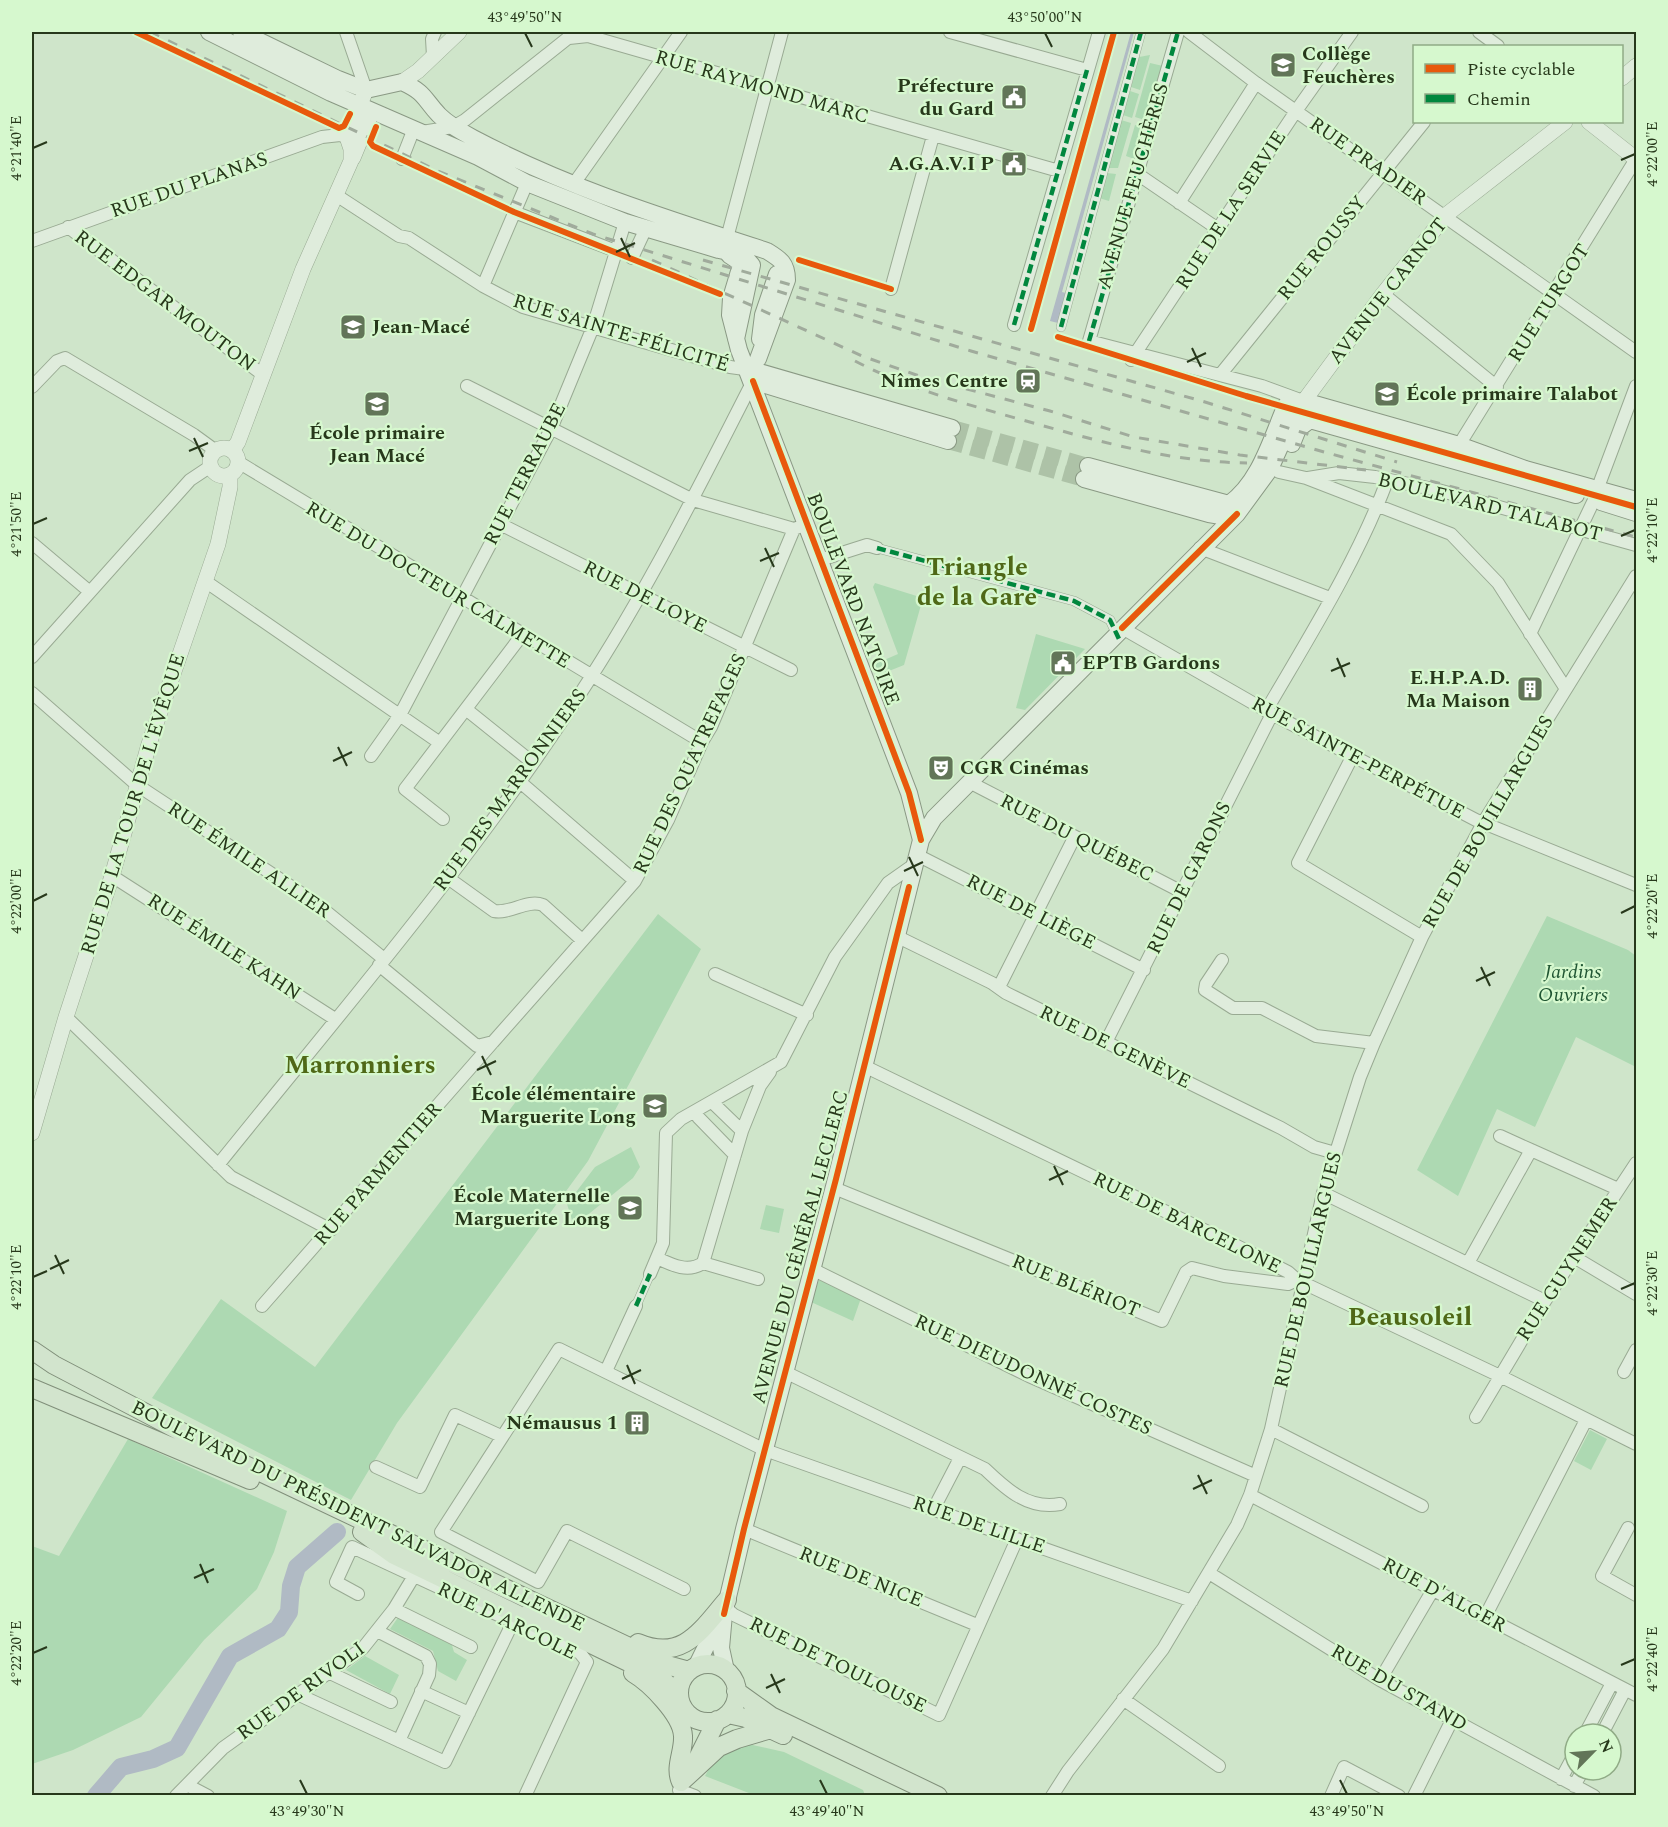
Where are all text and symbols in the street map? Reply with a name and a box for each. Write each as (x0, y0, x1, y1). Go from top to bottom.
text: 43°49'50"N (488, 6, 563, 29)
text: 43°50'00"N (1008, 6, 1083, 29)
place label: Collège Feuchères (1302, 39, 1395, 92)
street label: RUE RAYMOND MARC (651, 42, 873, 132)
legend (1413, 45, 1623, 123)
school or university icon: Collège Feuchères (1268, 50, 1298, 80)
text: Piste cyclable (1467, 56, 1575, 83)
place label: Préfecture du Gard (897, 71, 994, 124)
street label: AVENUE FEUCHÈRES (1089, 79, 1177, 293)
public building icon: Préfecture du Gard (999, 82, 1029, 112)
text: Chemin (1467, 86, 1531, 113)
street label: RUE PRADIER (1303, 109, 1434, 213)
text: 4°21'40"E (5, 115, 28, 181)
text: 4°22'00"E (1641, 121, 1664, 187)
street label: RUE DE LA SERVIE (1168, 124, 1294, 296)
street label: RUE DU PLANAS (106, 144, 272, 226)
place label: A.G.A.V.I P (889, 149, 994, 179)
public building icon: A.G.A.V.I P (999, 149, 1029, 179)
street label: RUE ROUSSY (1270, 189, 1374, 307)
street label: AVENUE CARNOT (1321, 211, 1455, 371)
street label: RUE EDGAR MOUTON (68, 223, 262, 379)
street label: RUE TURGOT (1501, 238, 1597, 368)
street label: RUE SAINTE-FÉLICITÉ (509, 286, 733, 380)
school or university icon: Jean-Macé (338, 312, 368, 342)
place label: Jean-Macé (372, 312, 470, 342)
place label: Nîmes Centre (881, 366, 1008, 396)
station icon: Nîmes Centre (1013, 366, 1043, 396)
school or university icon: École primaire Talabot (1372, 379, 1402, 409)
place label: École primaire Talabot (1406, 379, 1618, 409)
school or university icon: École primaire Jean Macé (362, 389, 392, 419)
street label: RUE TERRAUBE (476, 397, 574, 551)
place label: École primaire Jean Macé (309, 418, 445, 471)
street label: BOULEVARD TALABOT (1375, 465, 1605, 549)
street label: BOULEVARD NATOIRE (799, 488, 907, 710)
text: 4°21'50"E (5, 491, 28, 557)
street label: RUE DU DOCTEUR CALMETTE (300, 494, 576, 676)
text: 4°22'10"E (1641, 497, 1664, 563)
district label: Triangle de la Gare (917, 547, 1037, 617)
street label: RUE DE LOYE (578, 553, 712, 641)
public building icon: EPTB Gardons (1048, 648, 1078, 678)
place label: EPTB Gardons (1082, 648, 1220, 678)
street label: RUE DES QUATREFAGES (626, 649, 754, 879)
street label: RUE DE LA TOUR DE L'ÉVÊQUE (73, 650, 193, 958)
place label: E.H.P.A.D. Ma Maison (1406, 663, 1510, 716)
building icon: E.H.P.A.D. Ma Maison (1515, 674, 1545, 704)
street label: RUE DES MARRONNIERS (426, 682, 594, 898)
street label: RUE SAINTE-PERPÉTUE (1246, 689, 1470, 827)
street label: RUE DE BOUILLARGUES (1415, 710, 1561, 934)
theatre icon: CGR Cinémas (926, 753, 956, 783)
place label: CGR Cinémas (960, 753, 1089, 783)
street label: RUE DU QUÉBEC (995, 786, 1159, 890)
street label: RUE ÉMILE ALLIER (161, 794, 337, 926)
street label: RUE DE GARONS (1139, 797, 1239, 959)
street label: RUE DE LIÈGE (961, 866, 1101, 958)
text: 4°22'00"E (5, 868, 28, 934)
text: 4°22'20"E (1641, 873, 1664, 939)
street label: RUE ÉMILE KAHN (141, 886, 307, 1008)
park label: Jardins Ouvriers (1538, 957, 1608, 1010)
street label: RUE DE GENÈVE (1034, 997, 1196, 1097)
district label: Marronniers (284, 1045, 436, 1085)
place label: École élémentaire Marguerite Long (471, 1079, 636, 1132)
street label: AVENUE DU GÉNÉRAL LECLERC (744, 1087, 856, 1407)
school or university icon: École élémentaire Marguerite Long (640, 1091, 670, 1121)
street label: RUE PARMENTIER (307, 1095, 450, 1253)
street label: RUE DE BOUILLARGUES (1266, 1149, 1350, 1391)
street label: RUE DE BARCELONE (1088, 1164, 1286, 1282)
place label: École Maternelle Marguerite Long (453, 1181, 610, 1234)
street label: RUE GUYNEMER (1509, 1190, 1625, 1347)
school or university icon: École Maternelle Marguerite Long (615, 1193, 645, 1223)
text: 4°22'10"E (5, 1244, 28, 1310)
street label: RUE BLÉRIOT (1007, 1247, 1145, 1325)
text: 4°22'30"E (1641, 1250, 1664, 1316)
district label: Beausoleil (1348, 1297, 1472, 1337)
street label: RUE DIEUDONNÉ COSTES (909, 1307, 1157, 1443)
street label: BOULEVARD DU PRÉSIDENT SALVADOR ALLENDE (126, 1393, 590, 1639)
place label: Némausus 1 (506, 1408, 618, 1438)
building icon: Némausus 1 (622, 1408, 652, 1438)
street label: RUE DE LILLE (909, 1488, 1049, 1562)
street label: RUE DE NICE (794, 1538, 928, 1616)
street label: RUE D'ALGER (1377, 1550, 1512, 1641)
street label: RUE D'ARCOLE (432, 1574, 582, 1668)
street label: RUE DE TOULOUSE (744, 1609, 932, 1721)
text: 4°22'20"E (5, 1620, 28, 1686)
text: 4°22'40"E (1641, 1626, 1664, 1692)
street label: RUE DE RIVOLI (231, 1634, 371, 1748)
street label: RUE DU STAND (1325, 1637, 1473, 1739)
north arrow (1563, 1722, 1623, 1782)
text: N (1592, 1735, 1619, 1757)
text: 43°49'30"N (270, 1800, 345, 1823)
text: 43°49'40"N (790, 1800, 865, 1823)
text: 43°49'50"N (1310, 1800, 1385, 1823)

